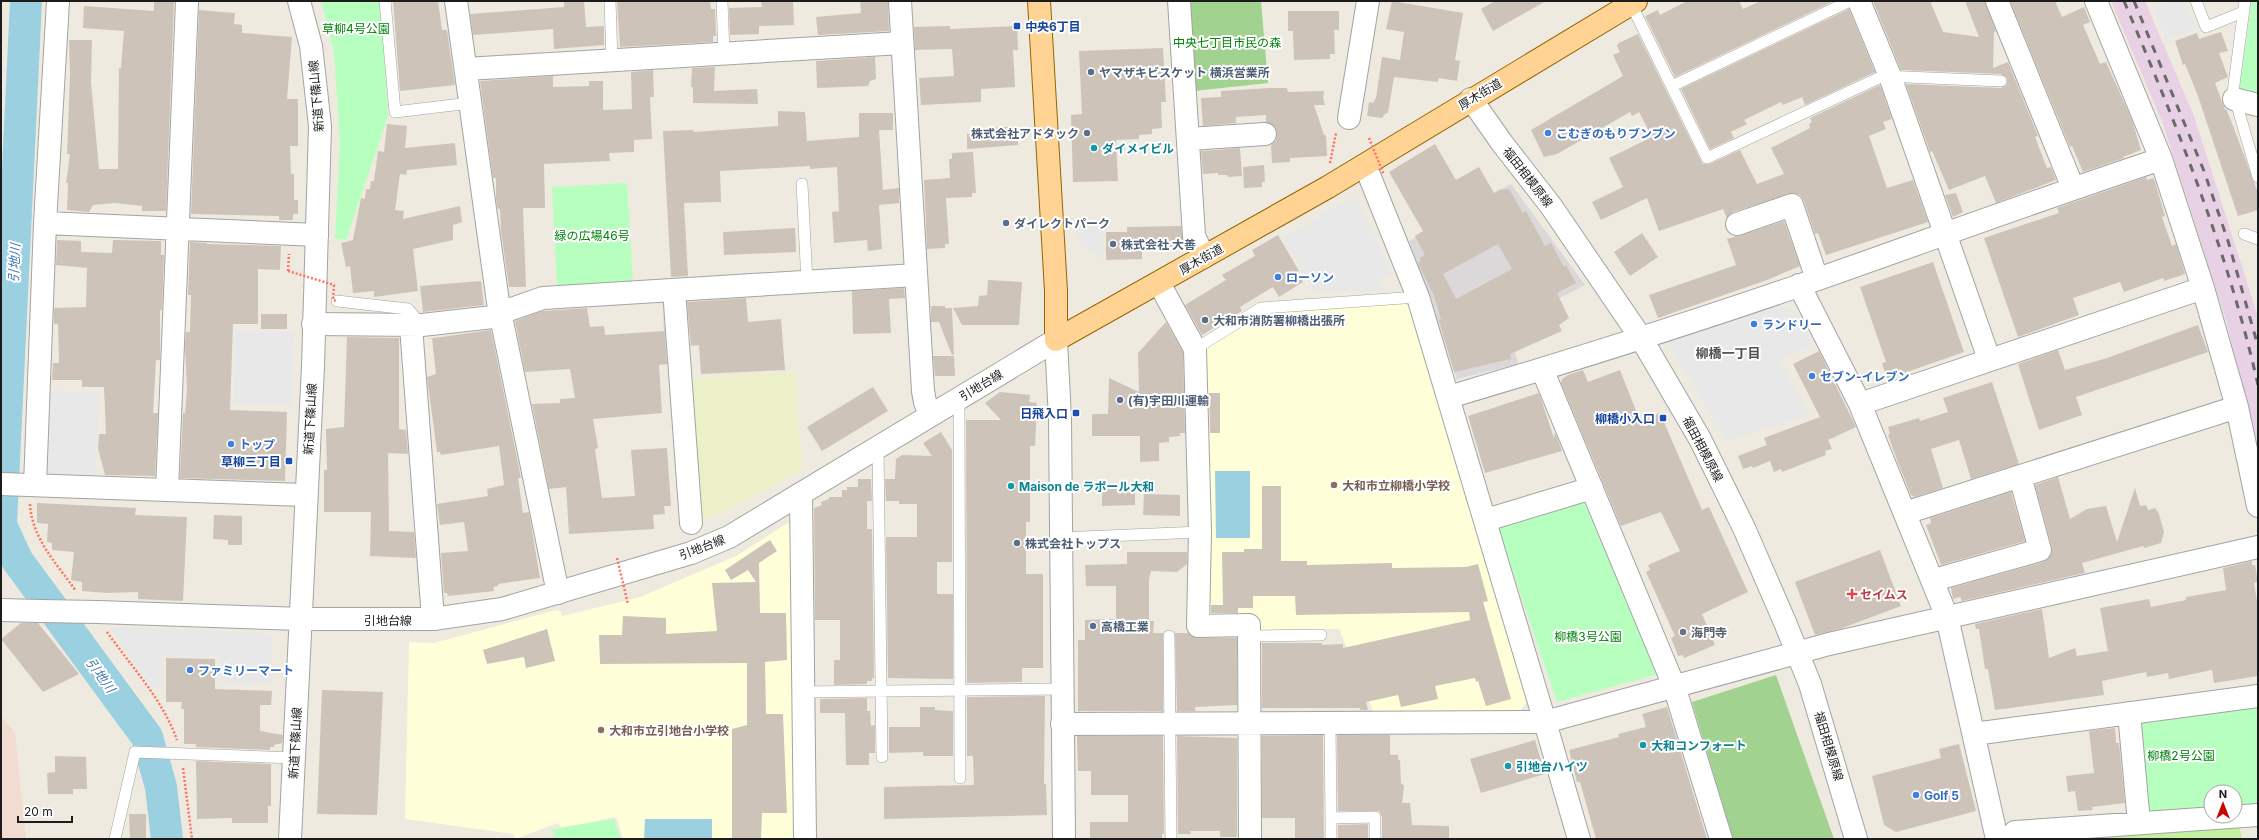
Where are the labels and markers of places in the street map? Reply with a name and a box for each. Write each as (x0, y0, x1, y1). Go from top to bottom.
place label: 中央6丁目 (1025, 19, 1081, 34)
marker: 中央6丁目 (1012, 21, 1022, 31)
place label: ヤマザキビスケット 横浜営業所 (1099, 65, 1270, 80)
marker: ヤマザキビスケット 横浜営業所 (1086, 67, 1096, 77)
place label: 株式会社アドタック (971, 126, 1079, 141)
place label: こむぎのもりブンブン (1556, 126, 1676, 141)
marker: 株式会社アドタック (1082, 128, 1092, 138)
marker: こむぎのもりブンブン (1543, 128, 1553, 138)
place label: ダイメイビル (1102, 141, 1174, 156)
marker: ダイメイビル (1089, 143, 1099, 153)
place label: ダイレクトパーク (1014, 216, 1110, 231)
marker: ダイレクトパーク (1001, 218, 1011, 228)
place label: 株式会社 大善 (1121, 237, 1196, 252)
marker: 株式会社 大善 (1108, 239, 1118, 249)
place label: ローソン (1286, 270, 1334, 285)
marker: ローソン (1273, 272, 1283, 282)
place label: 大和市消防署柳橋出張所 (1213, 313, 1345, 328)
marker: 大和市消防署柳橋出張所 (1200, 315, 1210, 325)
place label: ランドリー (1762, 317, 1822, 332)
marker: ランドリー (1749, 319, 1759, 329)
place label: セブン-イレブン (1820, 369, 1910, 384)
marker: セブン-イレブン (1807, 371, 1817, 381)
place label: (有)宇田川運輸 (1128, 393, 1209, 408)
marker: (有)宇田川運輸 (1115, 395, 1125, 405)
place label: 日飛入口 (1020, 406, 1068, 421)
marker: 日飛入口 (1071, 408, 1081, 418)
place label: 柳橋小入口 (1595, 411, 1655, 426)
marker: 柳橋小入口 (1658, 413, 1668, 423)
place label: トップ (239, 437, 275, 452)
marker: トップ (226, 439, 236, 449)
place label: 草柳三丁目 (221, 454, 281, 469)
marker: 草柳三丁目 (284, 456, 294, 466)
place label: 大和市立柳橋小学校 (1342, 478, 1450, 493)
place label: Maison de ラポール大和 (1019, 479, 1154, 494)
marker: 大和市立柳橋小学校 (1329, 480, 1339, 490)
marker: Maison de ラポール大和 (1006, 481, 1016, 491)
place label: 株式会社トップス (1025, 536, 1121, 551)
marker: 株式会社トップス (1012, 538, 1022, 548)
place label: セイムス (1860, 587, 1908, 602)
marker: セイムス (1847, 589, 1857, 599)
place label: 高橋工業 (1101, 619, 1149, 634)
marker: 高橋工業 (1088, 621, 1098, 631)
place label: 海門寺 (1691, 625, 1727, 640)
marker: 海門寺 (1678, 627, 1688, 637)
place label: ファミリーマート (198, 663, 294, 678)
marker: ファミリーマート (185, 665, 195, 675)
place label: 大和市立引地台小学校 (609, 723, 729, 738)
marker: 大和市立引地台小学校 (596, 725, 606, 735)
place label: 大和コンフォート (1651, 738, 1747, 753)
marker: 大和コンフォート (1638, 740, 1648, 750)
place label: 引地台ハイツ (1516, 759, 1588, 774)
marker: 引地台ハイツ (1503, 761, 1513, 771)
place label: Golf 5 (1924, 788, 1959, 803)
marker: Golf 5 (1911, 790, 1921, 800)

